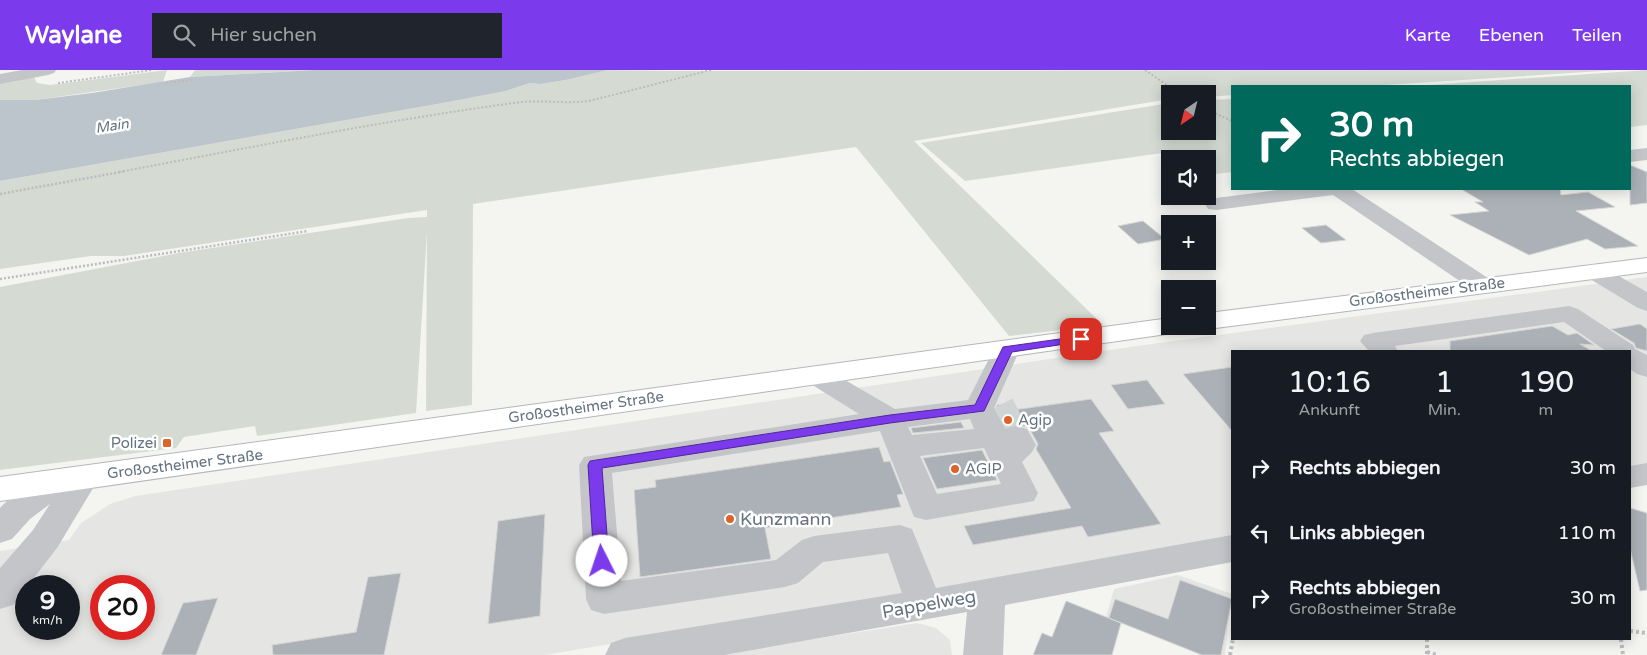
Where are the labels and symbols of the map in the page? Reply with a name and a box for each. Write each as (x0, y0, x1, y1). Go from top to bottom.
north arrow (1161, 85, 1216, 140)
water label: Main (94, 115, 130, 137)
street label: Großostheimer Straße (1348, 274, 1506, 310)
pin (1060, 318, 1102, 360)
street label: Großostheimer Straße (507, 387, 665, 427)
place label: Agip (1018, 411, 1052, 429)
marker: Agip (1002, 414, 1014, 426)
place label: Polizei (111, 434, 157, 452)
marker: Polizei (161, 437, 173, 449)
street label: Großostheimer Straße (106, 446, 264, 482)
place label: AGIP (965, 460, 1002, 478)
marker: AGIP (949, 463, 961, 475)
place label: Kunzmann (740, 508, 832, 530)
marker: Kunzmann (724, 513, 736, 525)
position arrow (575, 534, 627, 586)
speed limit sign: 20 (90, 575, 155, 640)
street label: Pappelweg (880, 585, 978, 623)

